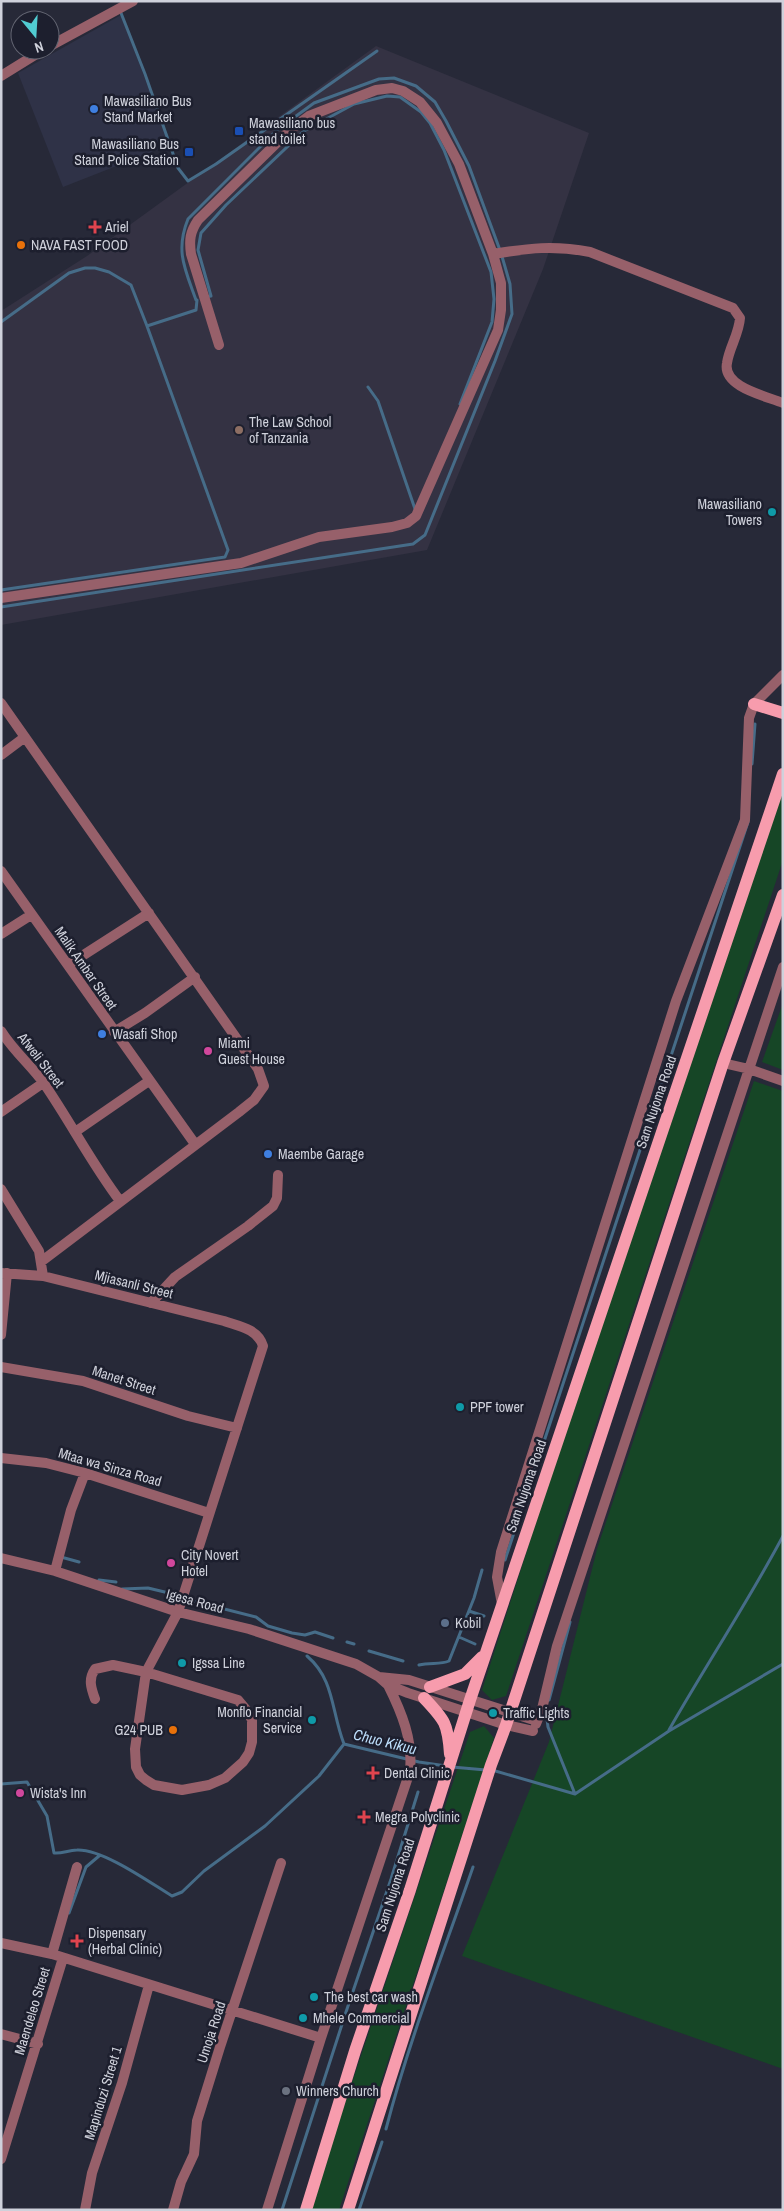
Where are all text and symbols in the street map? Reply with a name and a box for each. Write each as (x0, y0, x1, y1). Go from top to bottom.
north arrow (10, 10, 60, 60)
text: N (32, 38, 46, 57)
place label: Mawasiliano Bus Stand Market (104, 92, 192, 126)
marker: Mawasiliano Bus Stand Market (88, 103, 100, 115)
place label: Mawasiliano bus stand toilet (249, 114, 335, 148)
marker: Mawasiliano bus stand toilet (233, 125, 245, 137)
place label: Mawasiliano Bus Stand Police Station (74, 135, 179, 169)
marker: Mawasiliano Bus Stand Police Station (183, 146, 195, 158)
place label: Ariel (104, 218, 129, 236)
marker: Ariel (89, 221, 101, 233)
place label: NAVA FAST FOOD (31, 236, 128, 254)
marker: NAVA FAST FOOD (15, 239, 27, 251)
place label: The Law School of Tanzania (249, 413, 331, 447)
marker: The Law School of Tanzania (233, 424, 245, 436)
place label: Mawasiliano Towers (698, 495, 762, 529)
marker: Mawasiliano Towers (766, 506, 778, 518)
street label: Malik Ambar Street (51, 923, 121, 1013)
place label: Wasafi Shop (112, 1025, 177, 1043)
street label: Afweli Street (13, 1028, 68, 1091)
marker: Wasafi Shop (96, 1028, 108, 1040)
place label: Miami Guest House (218, 1034, 285, 1068)
marker: Miami Guest House (202, 1045, 214, 1057)
street label: Sam Nujoma Road (632, 1053, 680, 1151)
place label: Maembe Garage (278, 1145, 364, 1163)
marker: Maembe Garage (262, 1148, 274, 1160)
street label: Mjiasanli Street (93, 1266, 175, 1302)
street label: Manet Street (90, 1361, 158, 1399)
place label: PPF tower (470, 1398, 524, 1416)
marker: PPF tower (454, 1401, 466, 1413)
street label: Sam Nujoma Road (502, 1437, 550, 1535)
street label: Mtaa wa Sinza Road (56, 1444, 164, 1490)
place label: City Novert Hotel (181, 1546, 238, 1580)
marker: City Novert Hotel (165, 1557, 177, 1569)
street label: Igesa Road (164, 1585, 226, 1617)
place label: Kobil (455, 1614, 481, 1632)
marker: Kobil (439, 1617, 451, 1629)
place label: Igssa Line (192, 1654, 245, 1672)
marker: Igssa Line (176, 1657, 188, 1669)
place label: Monflo Financial Service (217, 1703, 302, 1737)
place label: Traffic Lights (503, 1704, 570, 1722)
marker: Traffic Lights (487, 1707, 499, 1719)
marker: Monflo Financial Service (306, 1714, 318, 1726)
place label: G24 PUB (115, 1721, 163, 1739)
marker: G24 PUB (167, 1724, 179, 1736)
water label: Chuo Kikuu (351, 1724, 419, 1760)
place label: Dental Clinic (384, 1764, 450, 1782)
marker: Dental Clinic (366, 1766, 380, 1780)
place label: Wista's Inn (30, 1784, 86, 1802)
marker: Wista's Inn (14, 1787, 26, 1799)
place label: Megra Polyclinic (375, 1808, 460, 1826)
marker: Megra Polyclinic (357, 1810, 371, 1824)
street label: Sam Nujoma Road (371, 1836, 419, 1934)
place label: Dispensary (Herbal Clinic) (88, 1924, 162, 1958)
marker: Dispensary (Herbal Clinic) (70, 1934, 84, 1948)
street label: Maendeleo Street (10, 1965, 54, 2057)
place label: The best car wash (324, 1988, 418, 2006)
marker: The best car wash (308, 1991, 320, 2003)
street label: Umoja Road (193, 1999, 229, 2065)
place label: Mhele Commercial (313, 2009, 409, 2027)
marker: Mhele Commercial (297, 2012, 309, 2024)
street label: Mapinduzi Street 1 (80, 2043, 126, 2142)
place label: Winners Church (296, 2082, 379, 2100)
marker: Winners Church (280, 2085, 292, 2097)

